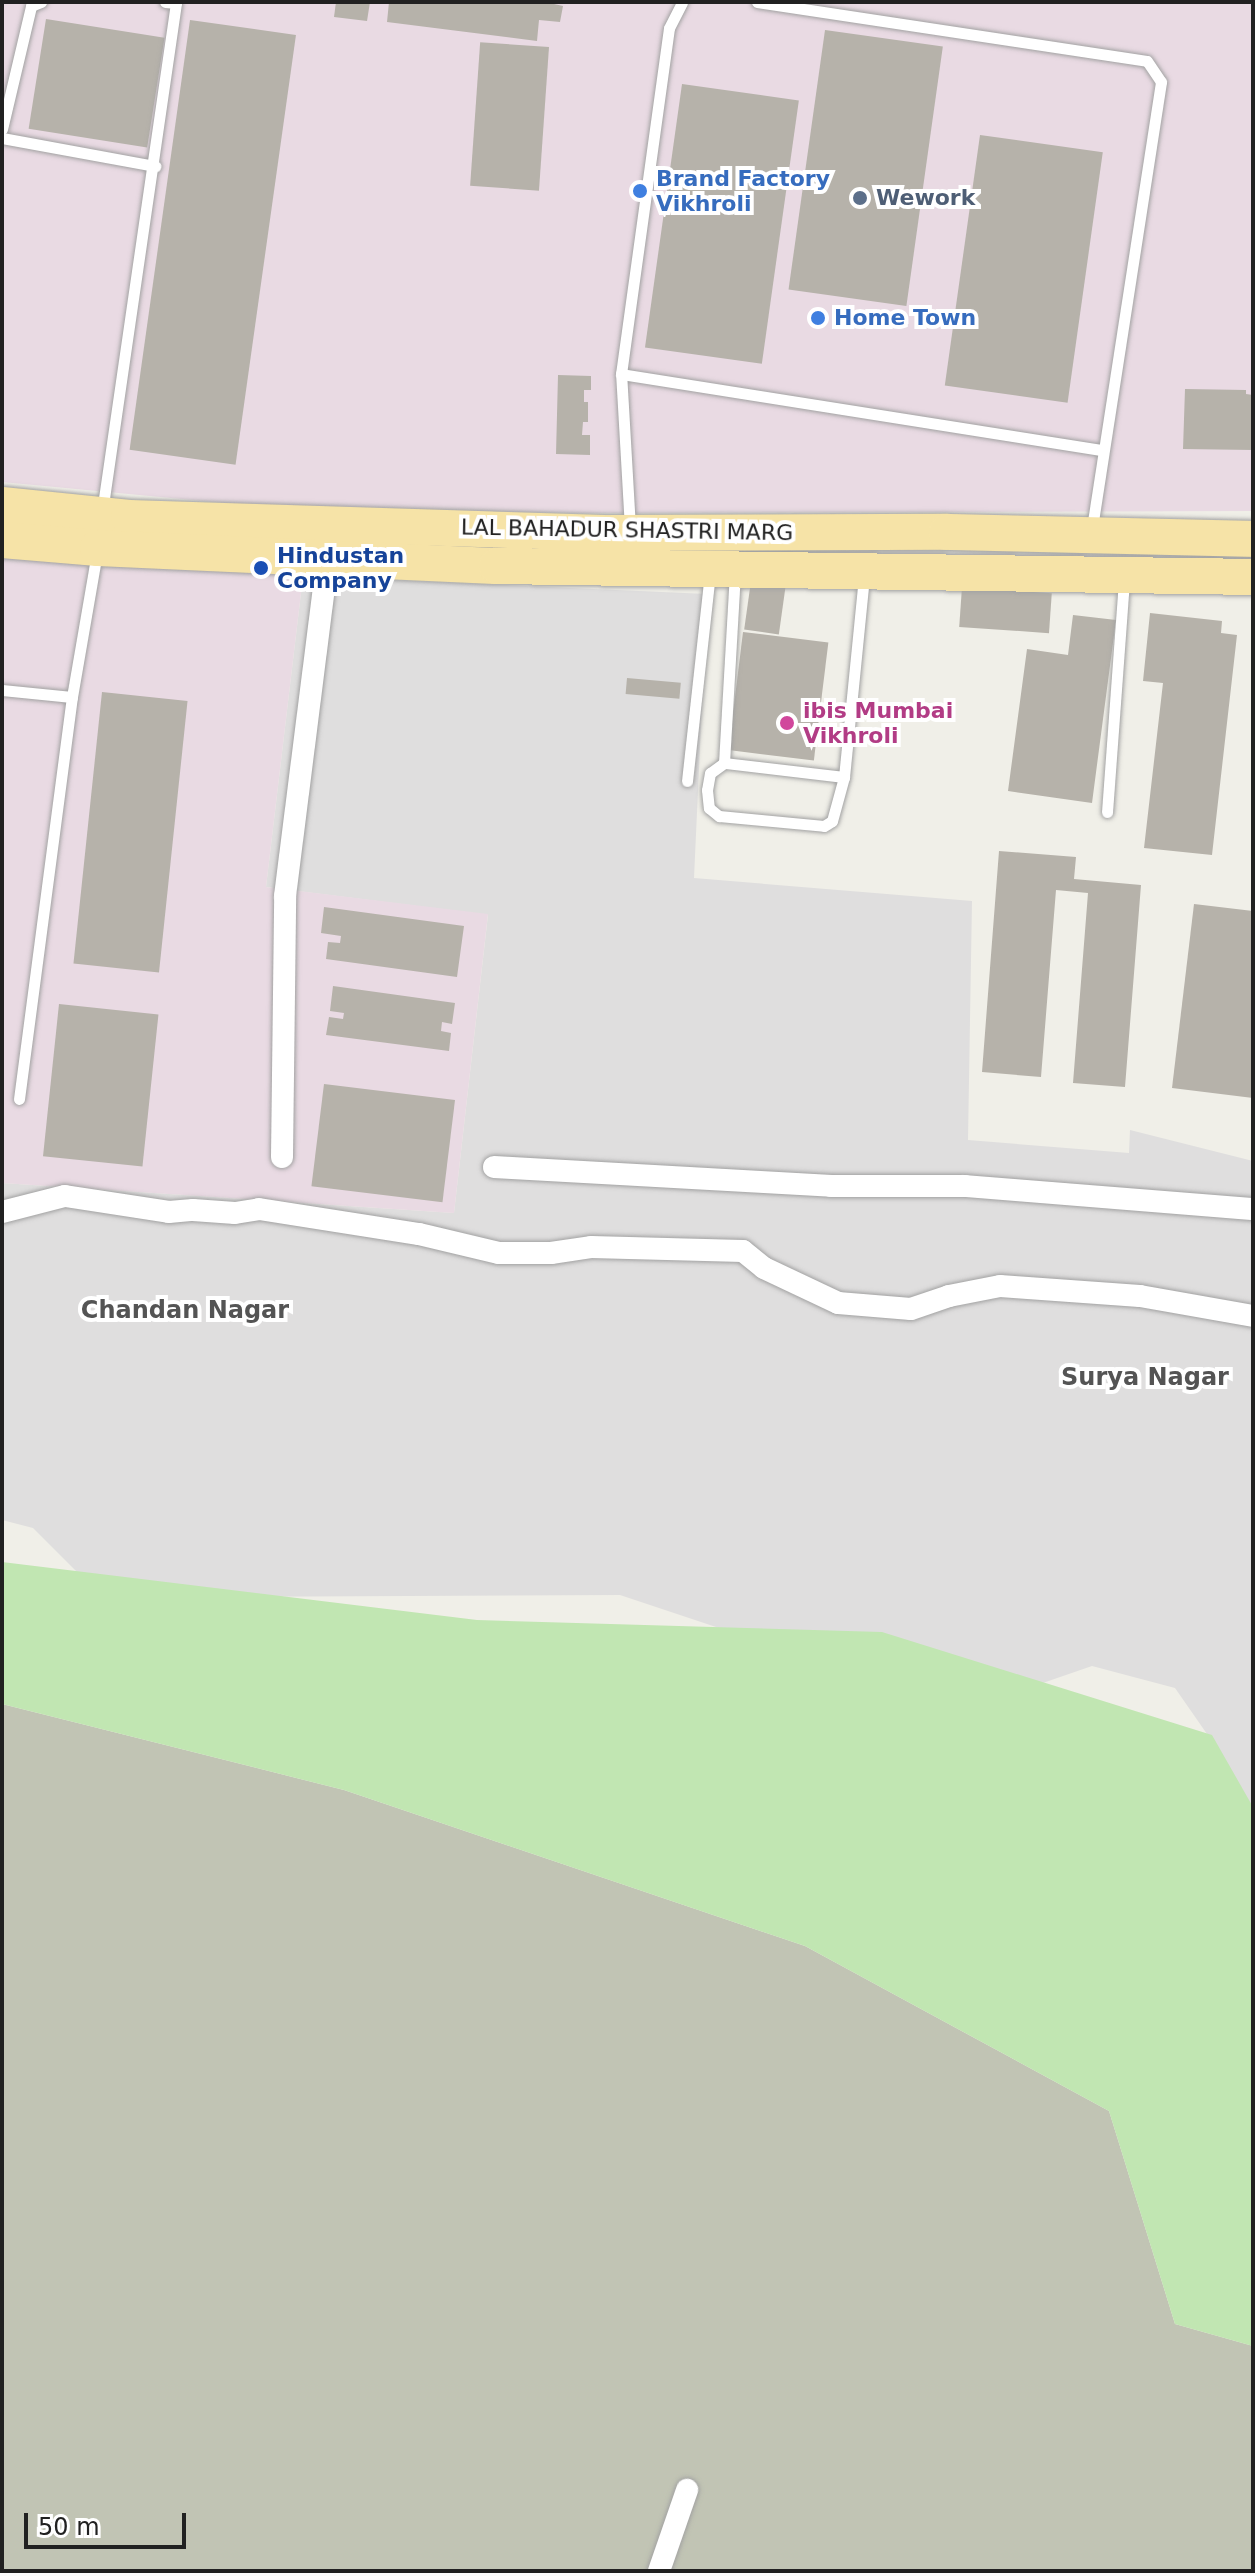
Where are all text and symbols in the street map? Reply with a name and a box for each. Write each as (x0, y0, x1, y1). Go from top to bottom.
place label: Brand Factory Vikhroli (656, 165, 830, 216)
marker: Brand Factory Vikhroli (631, 182, 649, 200)
place label: Wework (876, 185, 975, 211)
marker: Wework (851, 189, 869, 207)
place label: Home Town (834, 305, 976, 331)
marker: Home Town (809, 309, 827, 327)
street label: LAL BAHADUR SHASTRI MARG (461, 514, 793, 546)
place label: Hindustan Company (277, 542, 404, 594)
marker: Hindustan Company (252, 559, 270, 577)
place label: ibis Mumbai Vikhroli (803, 697, 953, 748)
marker: ibis Mumbai Vikhroli (778, 714, 796, 732)
district label: Chandan Nagar (81, 1297, 289, 1325)
district label: Surya Nagar (1061, 1364, 1229, 1392)
scale bar (28, 2497, 190, 2547)
text: 50 m (38, 2513, 100, 2541)

